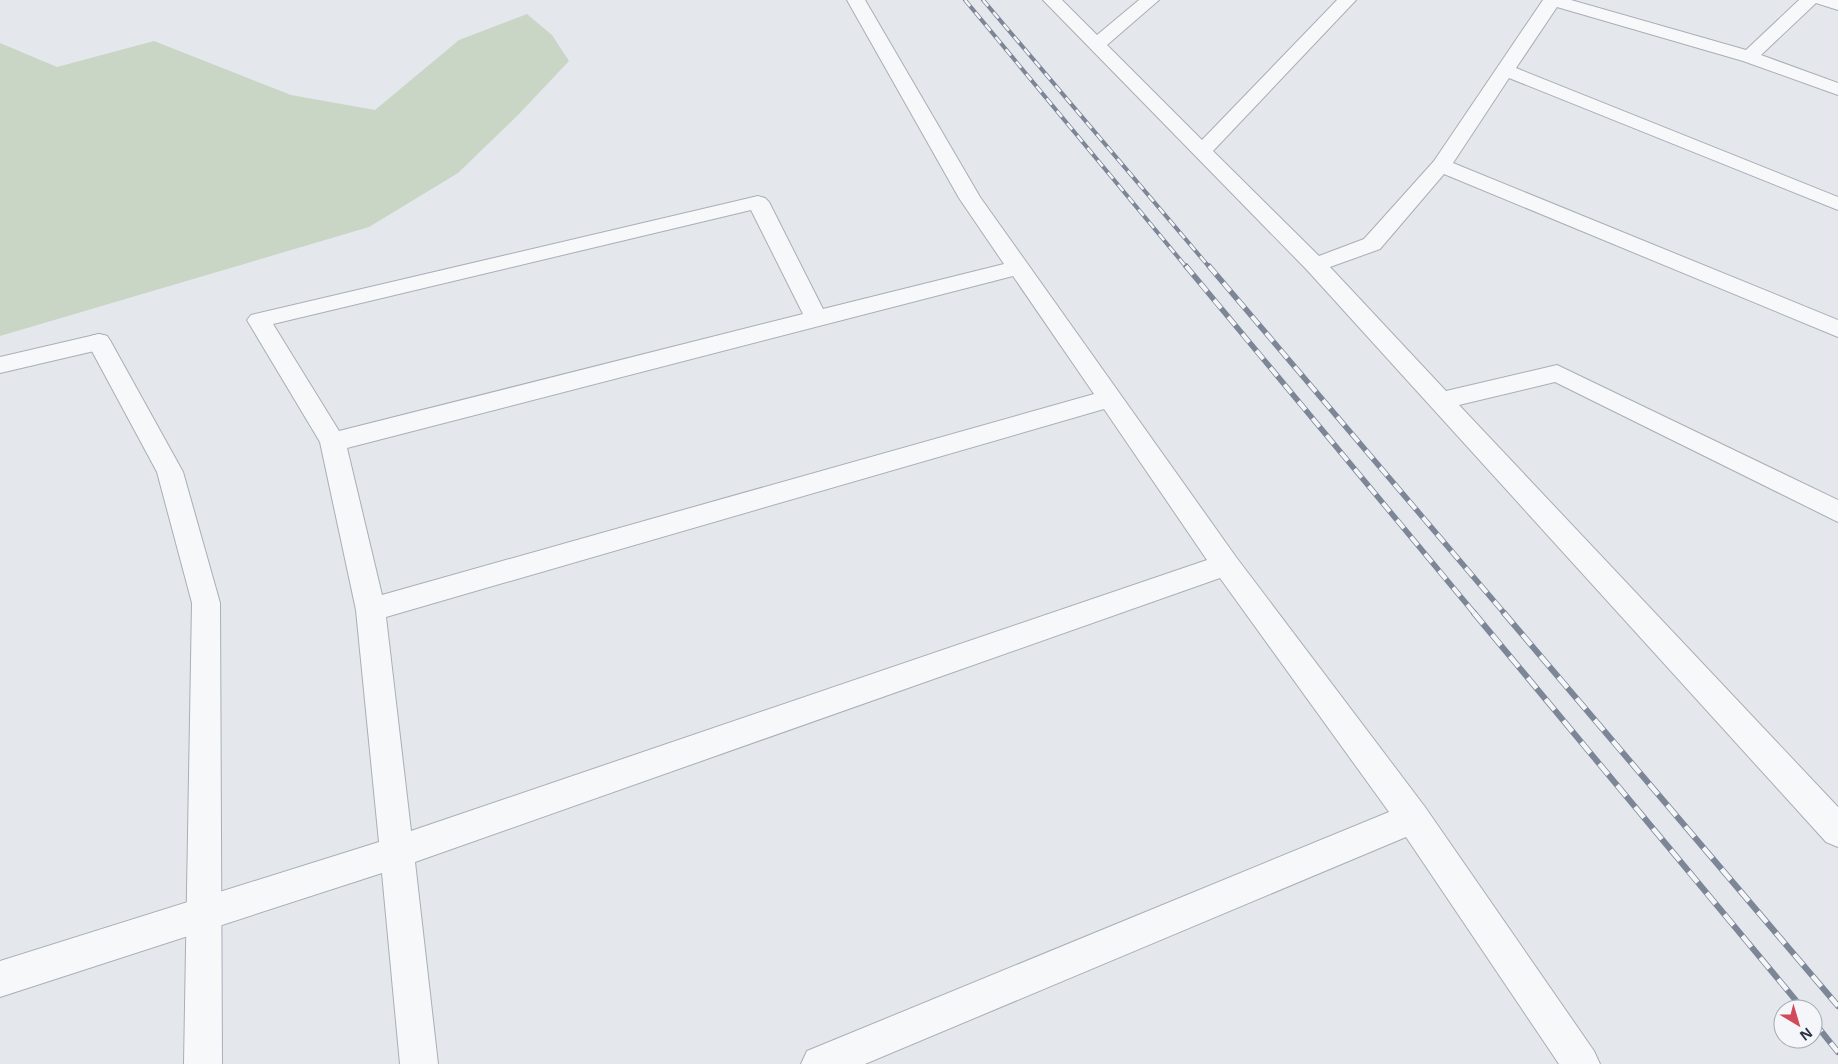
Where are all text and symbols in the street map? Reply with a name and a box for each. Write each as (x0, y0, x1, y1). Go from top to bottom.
north arrow (1773, 999, 1823, 1049)
text: N (1796, 1024, 1817, 1046)

